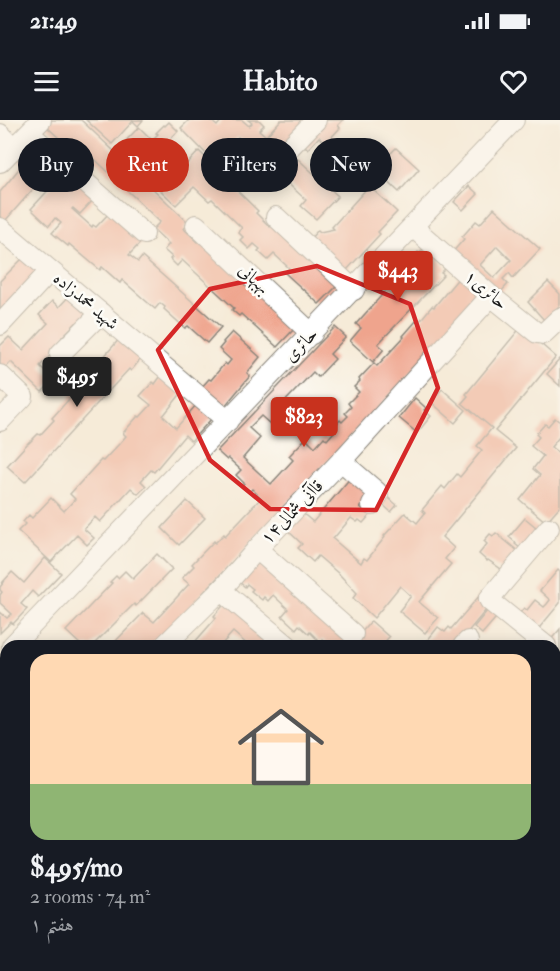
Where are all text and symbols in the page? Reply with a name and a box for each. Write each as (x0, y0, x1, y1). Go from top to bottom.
text: 21:49 (30, 7, 78, 35)
icon: menu (30, 65, 63, 98)
text: Habito (242, 65, 318, 98)
icon: heart (497, 65, 530, 98)
chip: Buy (18, 138, 94, 192)
chip: Rent (106, 138, 189, 192)
chip: Filters (201, 138, 298, 192)
chip: New (310, 138, 392, 192)
pin: $443 (362, 251, 434, 302)
text: $443 (378, 258, 418, 283)
street label: بهبهانی (233, 259, 275, 299)
street label: حائری۱ (459, 265, 513, 315)
street label: شهید محمدزاده (49, 267, 123, 335)
street label: حائری (279, 323, 323, 367)
pin: $495 (41, 357, 113, 408)
text: $495 (56, 364, 98, 389)
pin: $823 (268, 397, 340, 448)
text: $823 (285, 404, 323, 429)
street label: قاآنی شمالی۱۴ (256, 475, 328, 549)
icon: home (227, 693, 335, 801)
text: $495/mo (30, 852, 123, 884)
text: 2 rooms · 74 m² (30, 884, 151, 909)
text: هفتم ۱ (30, 912, 74, 937)

